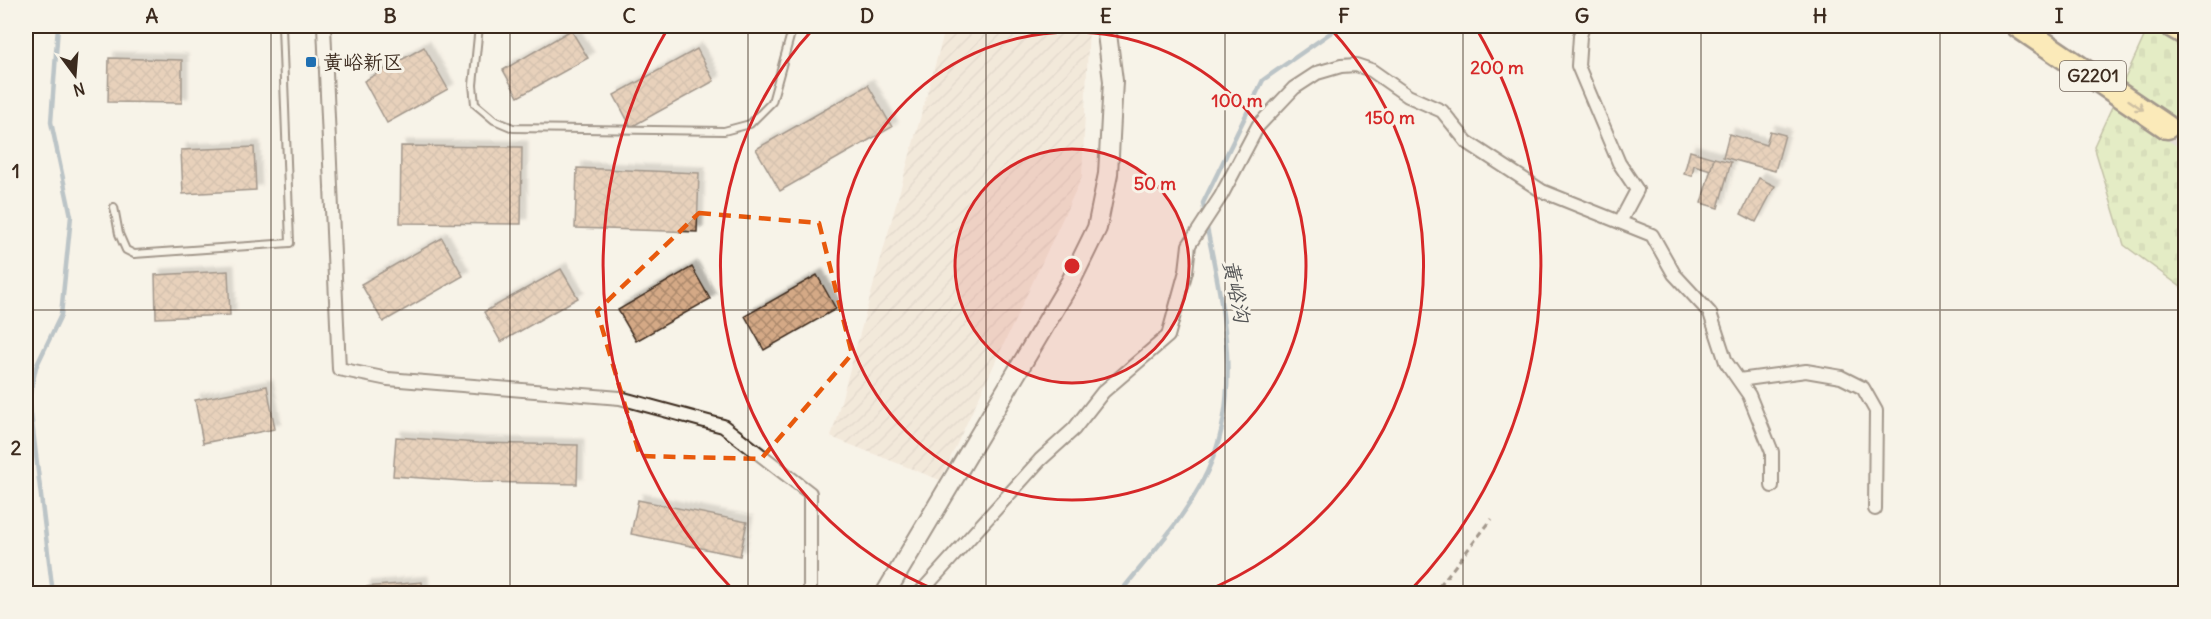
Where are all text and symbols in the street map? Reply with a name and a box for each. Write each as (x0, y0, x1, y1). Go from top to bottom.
text: A (146, 3, 159, 28)
text: B (383, 3, 397, 28)
text: C (622, 3, 636, 28)
text: D (860, 3, 874, 28)
text: E (1100, 3, 1112, 28)
text: F (1338, 3, 1350, 28)
text: G (1575, 3, 1589, 28)
text: H (1813, 3, 1827, 28)
text: I (2055, 3, 2064, 28)
north arrow (45, 45, 105, 105)
place label: 黄峪新区 (323, 49, 403, 74)
marker: 黄峪新区 (304, 55, 318, 69)
text: 200 m (1470, 56, 1524, 79)
road number: G2201 (2060, 61, 2126, 91)
text: N (71, 78, 87, 101)
text: 100 m (1212, 89, 1263, 112)
one-way arrow (2127, 99, 2143, 111)
text: 150 m (1365, 106, 1415, 129)
text: 1 (12, 158, 20, 183)
text: 50 m (1134, 172, 1176, 195)
centre of rings (1062, 256, 1082, 276)
water label: 黄峪沟 (1217, 257, 1256, 326)
text: 2 (11, 435, 22, 460)

